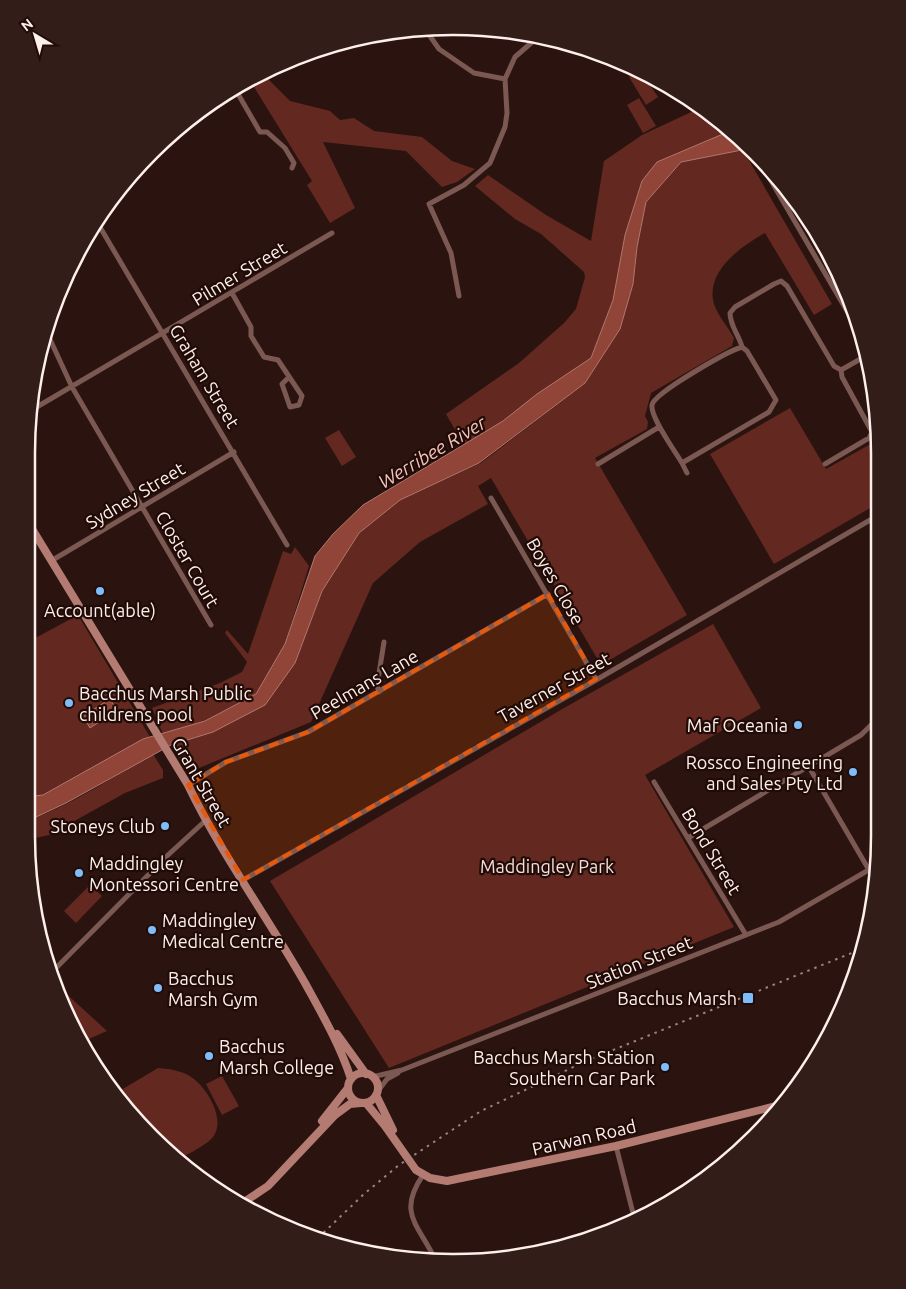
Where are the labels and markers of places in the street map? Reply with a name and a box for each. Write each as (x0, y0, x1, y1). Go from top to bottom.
marker: Account(able) (94, 585, 106, 597)
place label: Account(able) (44, 600, 156, 621)
place label: Bacchus Marsh Public childrens pool (79, 683, 252, 724)
marker: Bacchus Marsh Public childrens pool (63, 697, 75, 709)
place label: Maf Oceania (687, 715, 788, 735)
marker: Maf Oceania (792, 719, 804, 731)
place label: Rossco Engineering and Sales Pty Ltd (686, 752, 843, 793)
marker: Rossco Engineering and Sales Pty Ltd (847, 766, 859, 778)
place label: Stoneys Club (51, 816, 155, 836)
marker: Stoneys Club (159, 820, 171, 832)
place label: Maddingley Montessori Centre (89, 853, 239, 894)
marker: Maddingley Montessori Centre (73, 867, 85, 879)
place label: Maddingley Medical Centre (162, 910, 284, 951)
marker: Maddingley Medical Centre (146, 924, 158, 936)
place label: Bacchus Marsh Gym (168, 968, 258, 1009)
marker: Bacchus Marsh Gym (152, 982, 164, 994)
place label: Bacchus Marsh (617, 988, 737, 1008)
marker: Bacchus Marsh (741, 991, 755, 1005)
place label: Bacchus Marsh College (219, 1036, 334, 1077)
place label: Bacchus Marsh Station Southern Car Park (473, 1047, 655, 1088)
marker: Bacchus Marsh College (203, 1050, 215, 1062)
marker: Bacchus Marsh Station Southern Car Park (659, 1061, 671, 1073)

